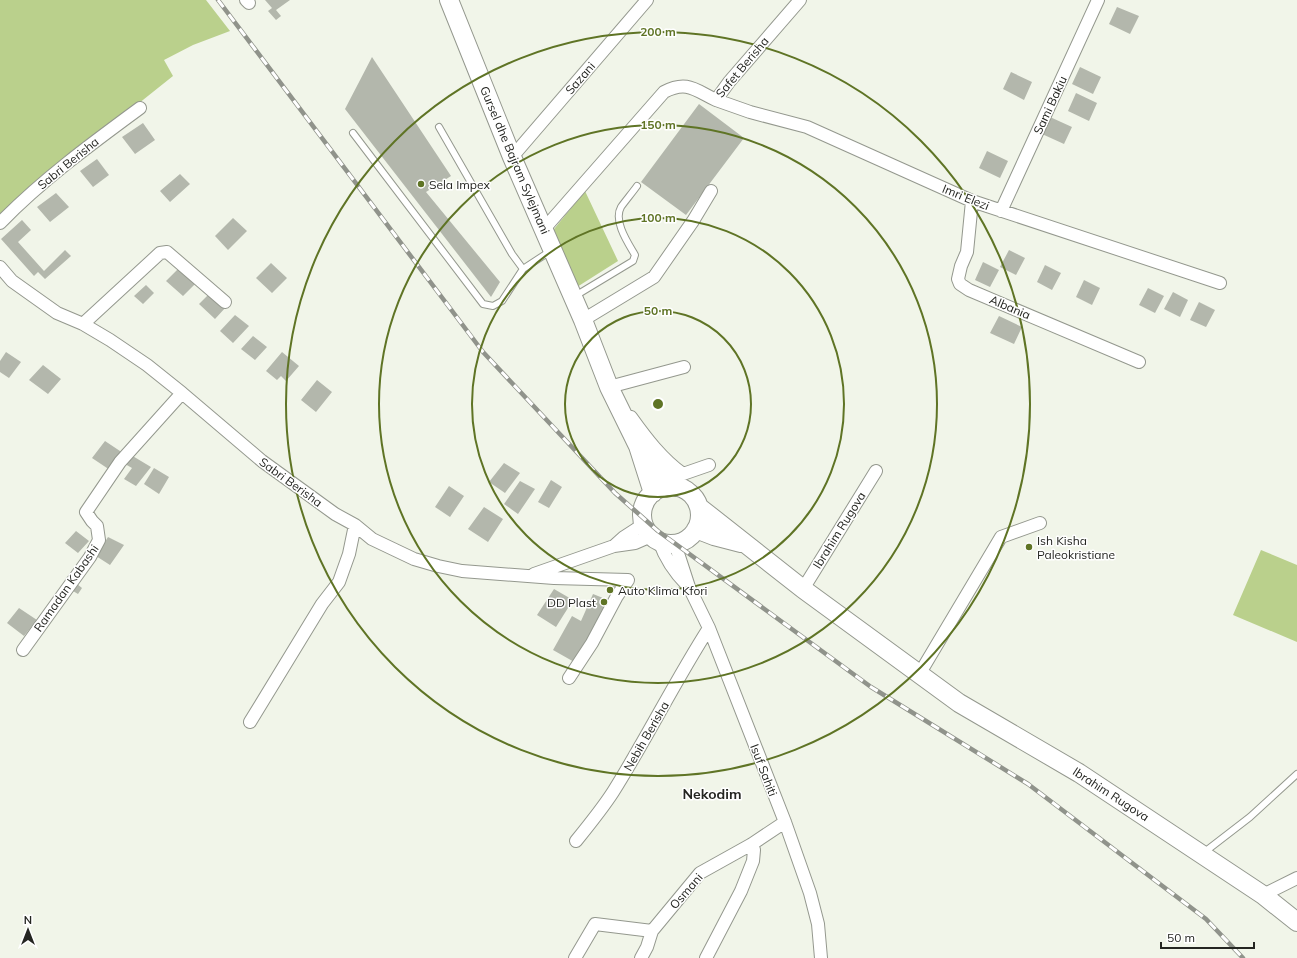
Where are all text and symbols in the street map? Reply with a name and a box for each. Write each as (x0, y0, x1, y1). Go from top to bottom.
text: 200 m (640, 24, 676, 39)
street label: Safet Berisha (712, 34, 772, 100)
street label: Sazani (562, 59, 598, 97)
street label: Sami Bakiu (1030, 73, 1070, 137)
street label: Gursel dhe Bajram Sylejmani (477, 84, 553, 236)
text: 150 m (640, 117, 676, 132)
street label: Sabri Berisha (34, 134, 102, 192)
place label: Sela Impex (429, 177, 491, 192)
marker: Sela Impex (416, 179, 426, 189)
street label: Imri Elezi (940, 181, 992, 213)
text: 100 m (640, 210, 676, 225)
street label: Albania (987, 292, 1033, 322)
text: 50 m (644, 303, 672, 318)
centre of rings (651, 397, 665, 411)
street label: Sabri Berisha (257, 454, 325, 510)
street label: Ibrahim Rugova (809, 489, 869, 571)
place label: Ish Kisha Paleokristiane (1037, 533, 1115, 562)
street label: Ramadan Kabashi (30, 541, 102, 634)
marker: Ish Kisha Paleokristiane (1024, 542, 1034, 552)
place label: Auto Klima Kfori (618, 583, 708, 598)
marker: Auto Klima Kfori (605, 585, 615, 595)
place label: DD Plast (547, 595, 596, 610)
marker: DD Plast (599, 597, 609, 607)
street label: Nebih Berisha (620, 699, 672, 773)
street label: Isuf Sahiti (747, 742, 781, 798)
street label: Ibrahim Rugova (1070, 764, 1152, 824)
district label: Nekodim (682, 785, 742, 803)
street label: Osmani (666, 870, 706, 912)
north arrow (8, 910, 48, 950)
text: N (24, 913, 32, 927)
scale bar (1161, 924, 1254, 950)
text: 50 m (1167, 930, 1195, 945)

